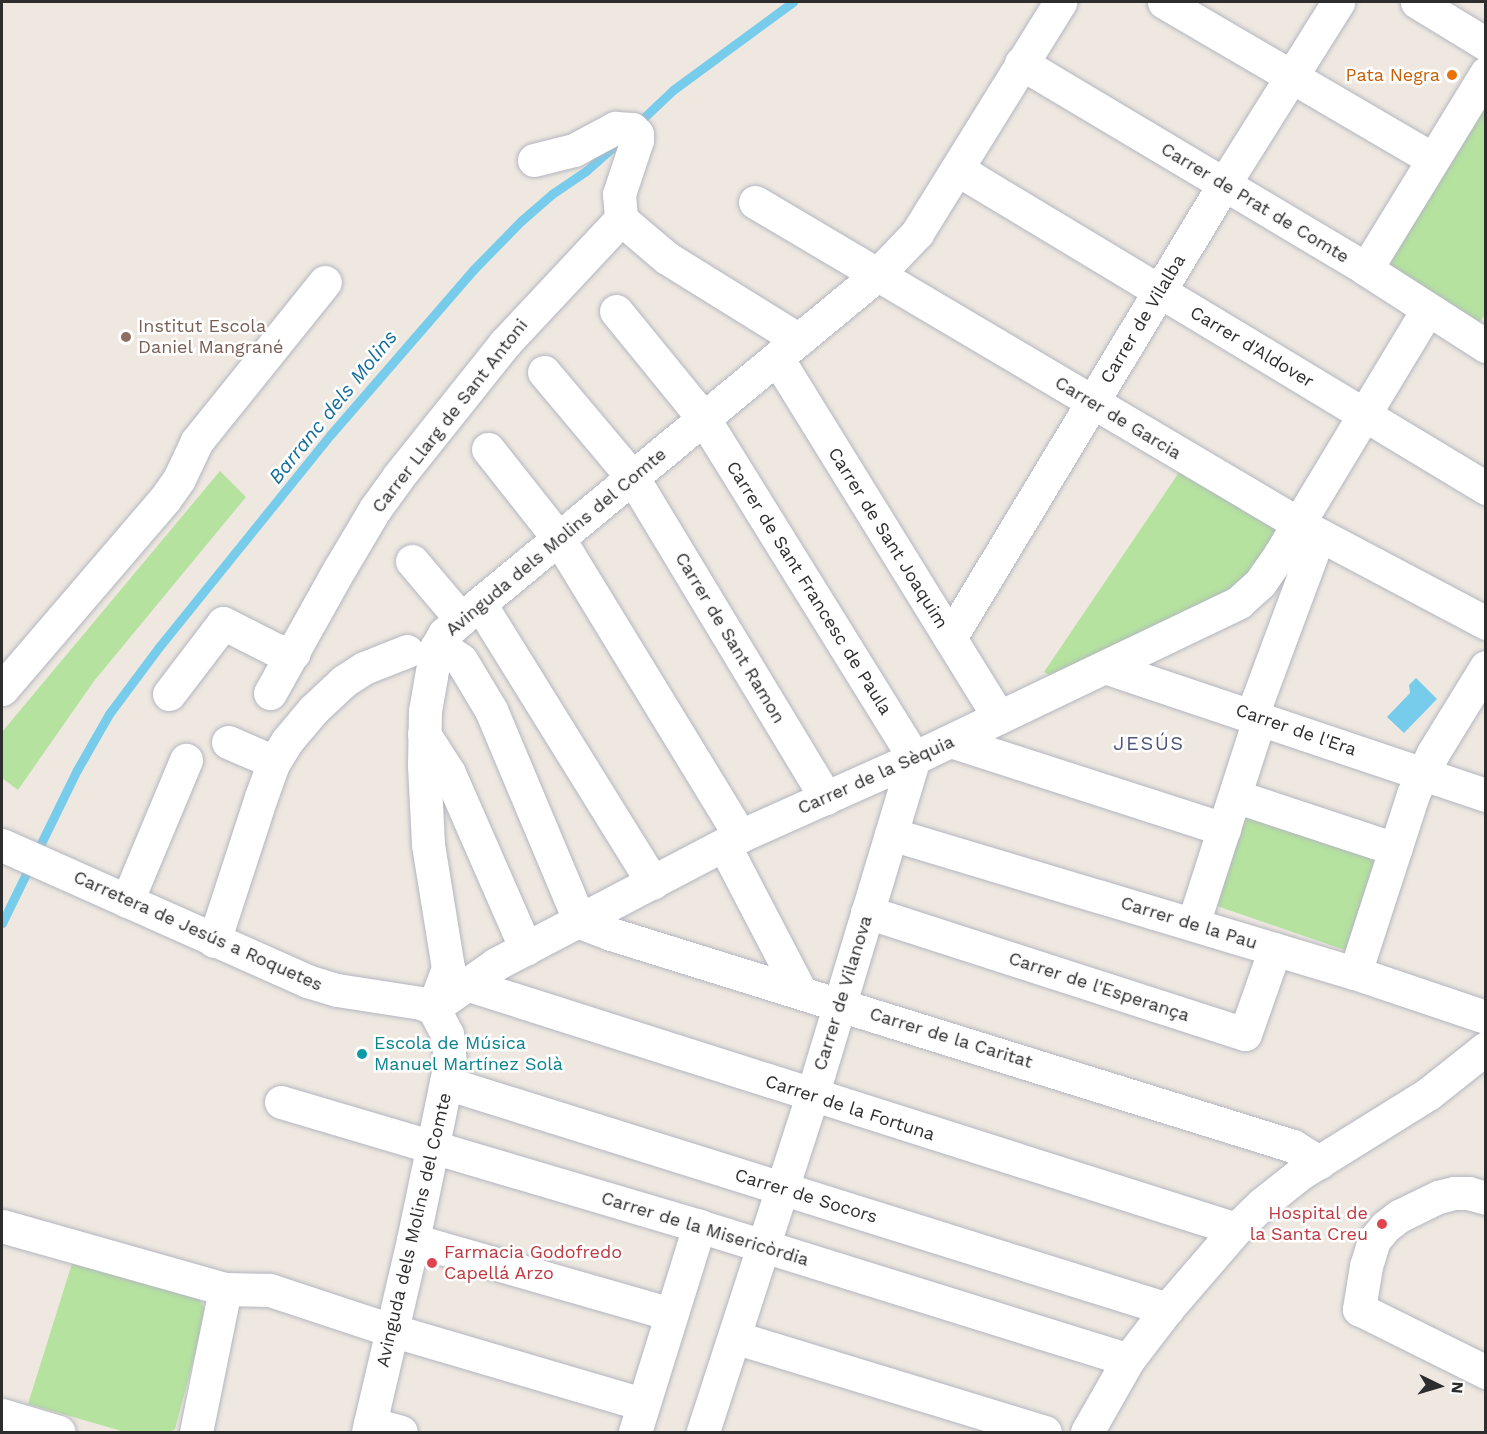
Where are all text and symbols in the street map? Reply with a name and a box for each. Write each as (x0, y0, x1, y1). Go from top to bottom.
place label: Pata Negra (1345, 64, 1440, 86)
marker: Pata Negra (1445, 68, 1459, 82)
street label: Carrer de Prat de Comte (1157, 138, 1353, 268)
street label: Carrer de Vilalba (1096, 250, 1190, 388)
street label: Carrer d'Aldover (1186, 301, 1318, 393)
street label: Carrer Llarg de Sant Antoni (367, 314, 533, 518)
place label: Institut Escola Daniel Mangrané (138, 316, 284, 358)
water label: Barranc dels Molins (264, 325, 402, 489)
marker: Institut Escola Daniel Mangrané (119, 330, 133, 344)
street label: Carrer de Garcia (1051, 372, 1185, 464)
street label: Avinguda dels Molins del Comte (441, 443, 671, 641)
street label: Carrer de Sant Joaquim (823, 443, 953, 633)
street label: Carrer de Sant Francesc de Paula (722, 457, 896, 719)
street label: Carrer de Sant Ramon (670, 548, 790, 728)
street label: Carrer de l'Era (1233, 699, 1359, 761)
street label: Carrer de la Sèquia (794, 731, 958, 819)
district label: JESÚS (1113, 731, 1185, 755)
street label: Carretera de Jesús a Roquetes (70, 866, 326, 996)
street label: Carrer de la Pau (1118, 892, 1260, 954)
street label: Carrer de Vilanova (809, 912, 877, 1074)
street label: Carrer de l'Esperança (1006, 947, 1192, 1027)
street label: Carrer de la Caritat (867, 1003, 1035, 1073)
place label: Escola de Música Manuel Martínez Solà (374, 1033, 564, 1076)
marker: Escola de Música Manuel Martínez Solà (355, 1047, 369, 1061)
street label: Carrer de la Fortuna (762, 1070, 938, 1146)
street label: Avinguda dels Molins del Comte (372, 1090, 456, 1370)
street label: Carrer de Socors (732, 1164, 880, 1228)
street label: Carrer de la Misericòrdia (598, 1187, 812, 1271)
place label: Hospital de la Santa Creu (1249, 1203, 1368, 1246)
marker: Hospital de la Santa Creu (1373, 1215, 1391, 1233)
place label: Farmacia Godofredo Capellá Arzo (444, 1242, 622, 1284)
marker: Farmacia Godofredo Capellá Arzo (425, 1256, 439, 1270)
north arrow (1409, 1356, 1469, 1416)
text: N (1447, 1381, 1467, 1394)

